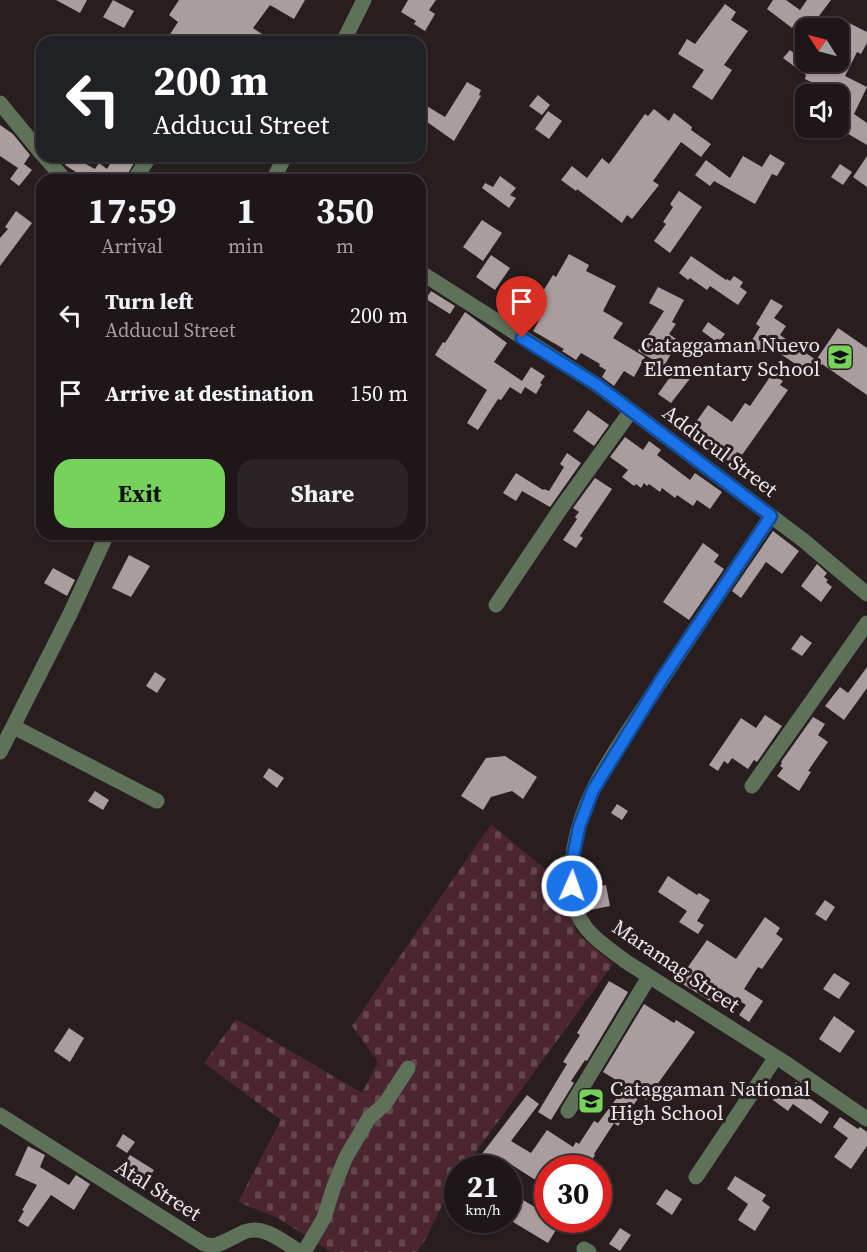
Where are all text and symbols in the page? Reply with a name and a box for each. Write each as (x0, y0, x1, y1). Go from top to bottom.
north arrow (795, 18, 849, 72)
map controls (795, 18, 849, 138)
text: 200 m (153, 51, 268, 109)
icon: left (54, 60, 132, 138)
button: sound (795, 84, 849, 138)
text: Adducul Street (153, 106, 329, 143)
text: 17:59 (88, 186, 176, 235)
text: 1 (236, 186, 256, 235)
text: 350 (316, 186, 374, 235)
text: Arrival (101, 232, 163, 260)
text: min (228, 232, 264, 260)
text: m (336, 232, 354, 260)
pin (496, 276, 547, 338)
icon: arrive (505, 285, 538, 318)
text: Turn left (105, 286, 193, 316)
icon: left (54, 299, 87, 332)
text: 200 m (350, 300, 408, 330)
text: Adducul Street (105, 316, 236, 344)
place label: Cataggaman Nuevo Elementary School (641, 330, 820, 383)
school or university icon: Cataggaman Nuevo Elementary School (825, 342, 855, 372)
icon: arrive (54, 377, 87, 410)
text: Arrive at destination (105, 378, 314, 408)
text: 150 m (350, 378, 408, 408)
street label: Adducul Street (657, 398, 784, 504)
button: Exit (54, 459, 225, 528)
button: Share (237, 459, 408, 528)
position arrow (540, 854, 604, 918)
street label: Maramag Street (607, 912, 746, 1019)
place label: Cataggaman National High School (610, 1074, 810, 1127)
school or university icon: Cataggaman National High School (576, 1086, 606, 1116)
street label: Atal Street (110, 1152, 207, 1228)
speed limit sign: 30 (534, 1155, 612, 1233)
text: 21 (467, 1166, 499, 1207)
text: km/h (465, 1199, 501, 1220)

